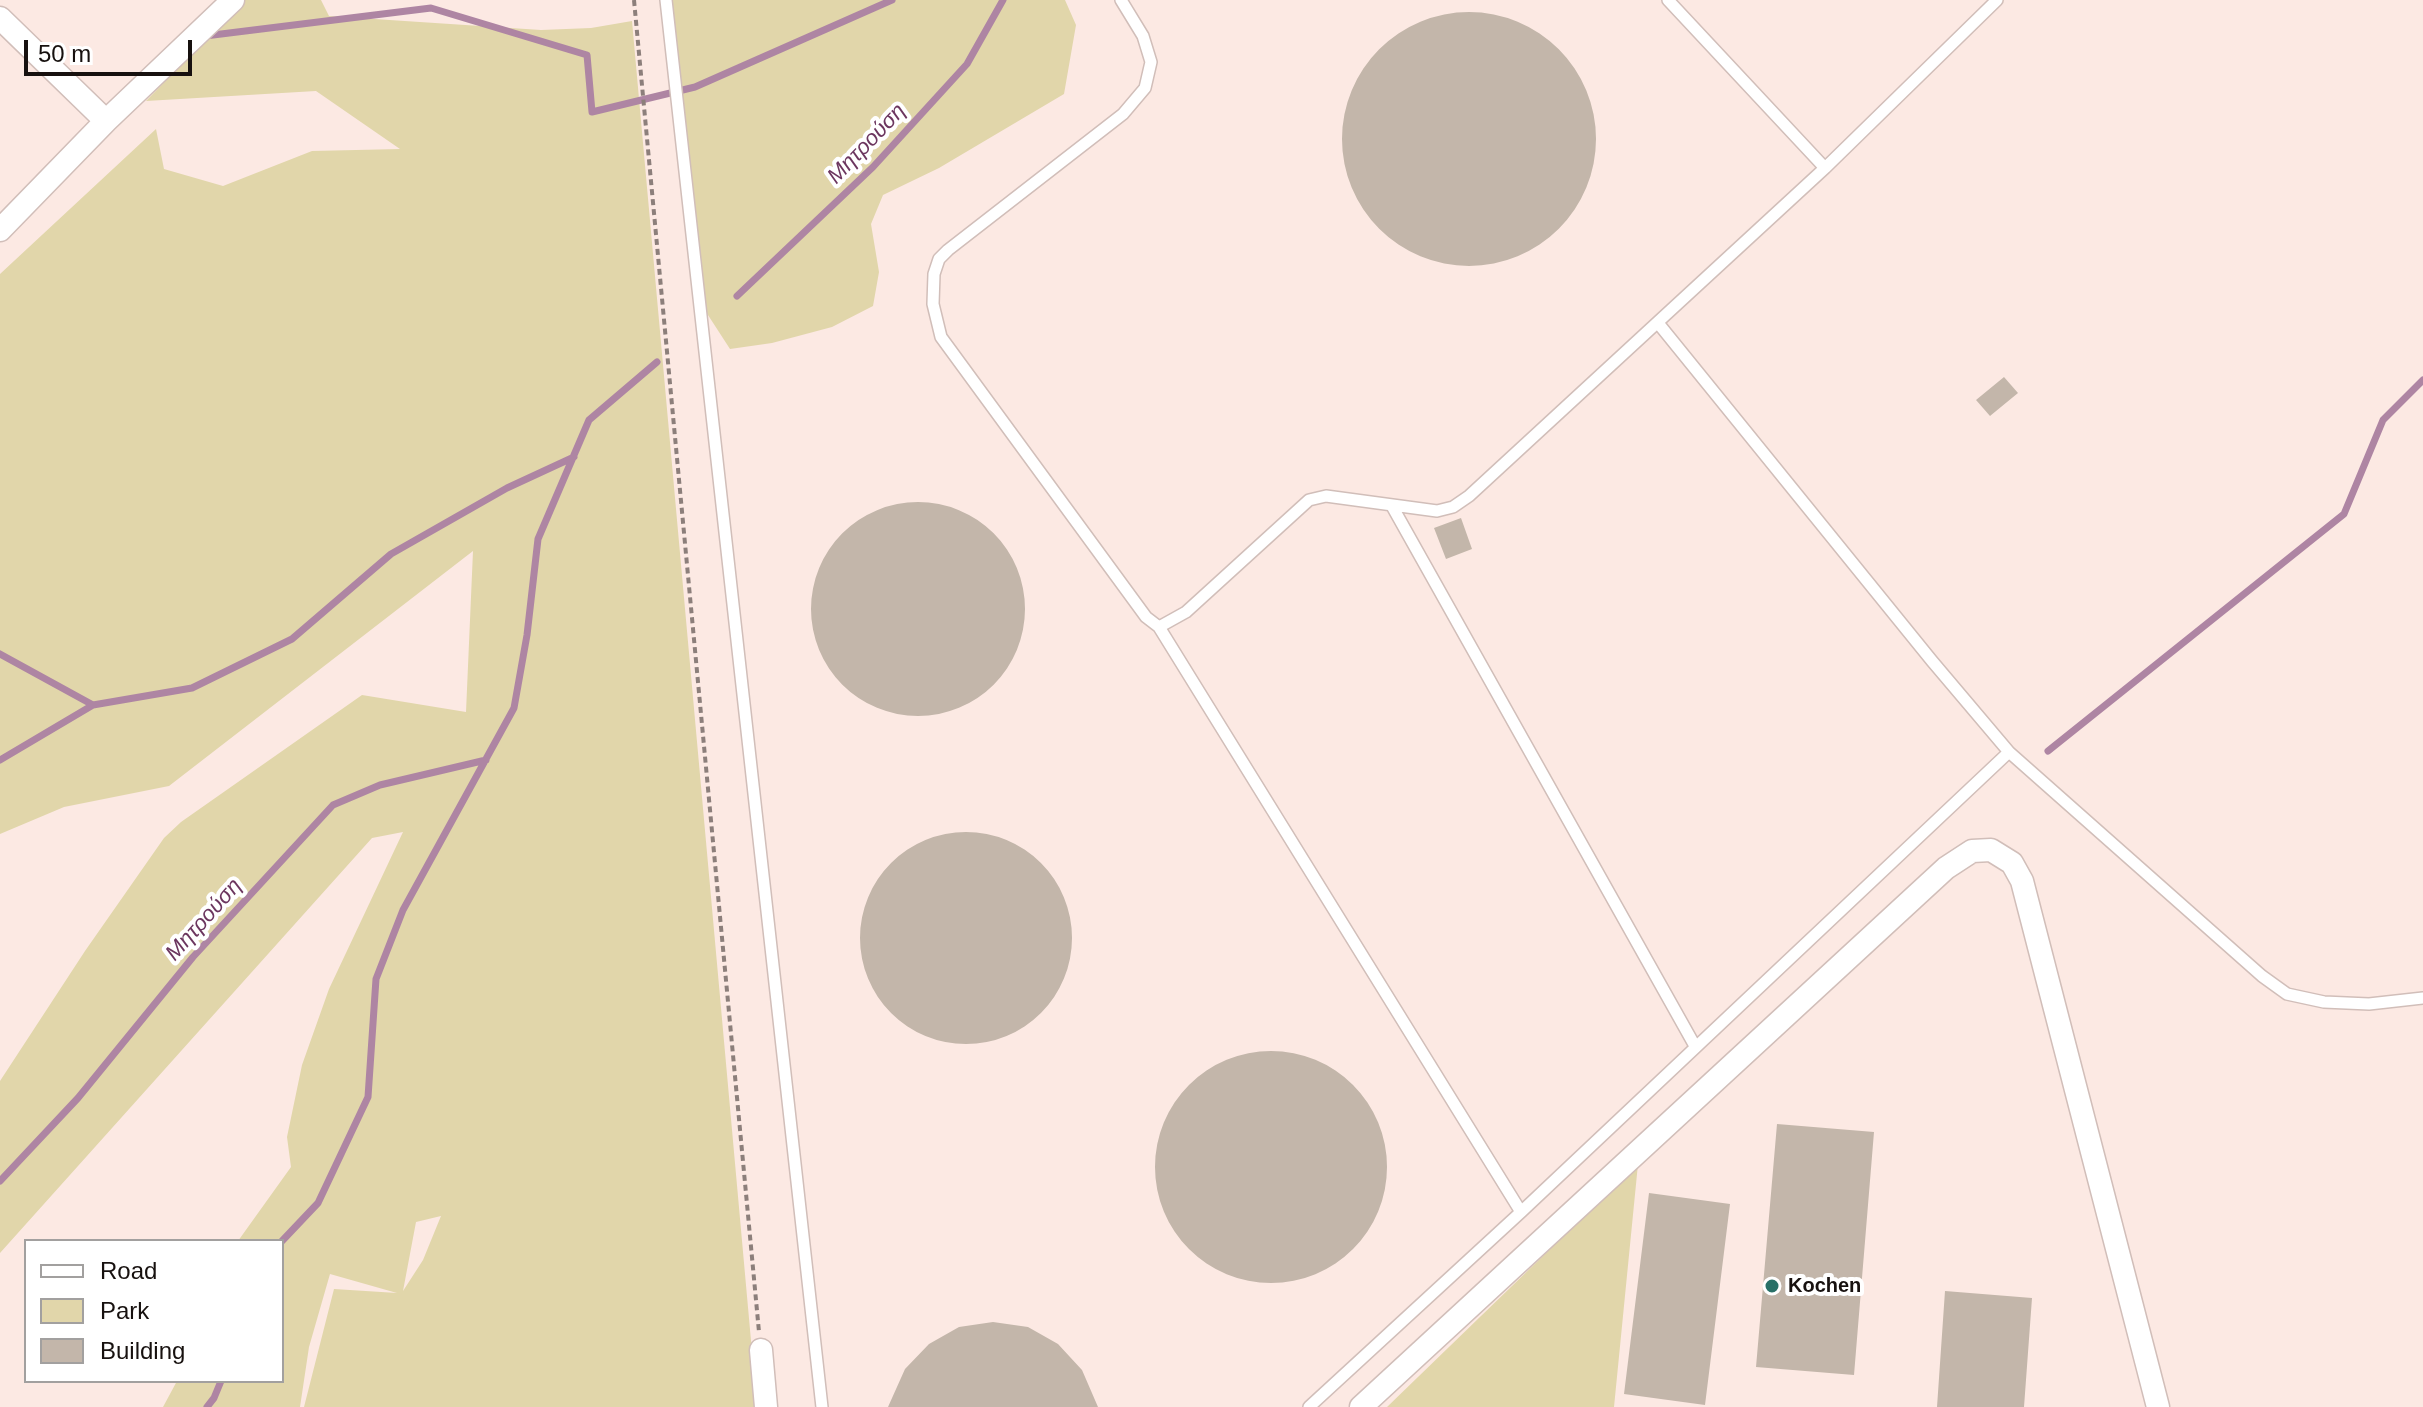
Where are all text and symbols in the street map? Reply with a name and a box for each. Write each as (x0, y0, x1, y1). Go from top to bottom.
scale bar (28, 24, 196, 74)
text: 50 m (38, 40, 91, 67)
water label: Μητρούση (822, 98, 912, 190)
water label: Μητρούση (160, 874, 248, 966)
legend (24, 1239, 284, 1383)
text: Road (100, 1257, 157, 1284)
place label: Kochen (1788, 1274, 1861, 1298)
marker: Kochen (1763, 1277, 1781, 1295)
text: Park (100, 1297, 149, 1324)
text: Building (100, 1337, 185, 1364)

